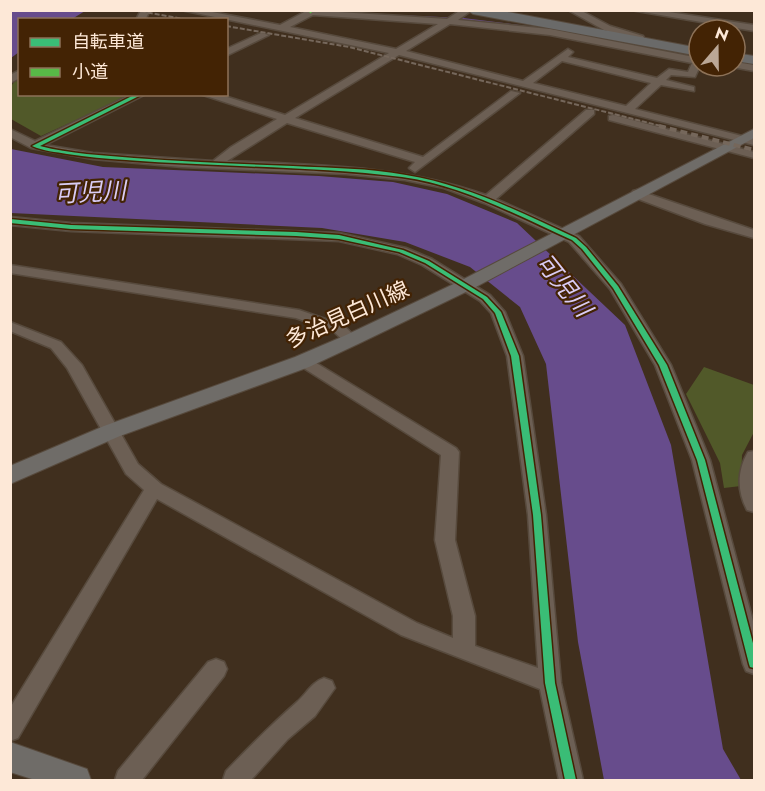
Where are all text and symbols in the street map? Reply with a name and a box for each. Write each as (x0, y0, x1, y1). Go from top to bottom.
legend (18, 18, 228, 96)
north arrow (687, 18, 747, 78)
text: N (712, 21, 732, 47)
text: 自転車道 (72, 29, 144, 55)
text: 小道 (72, 59, 108, 85)
water label: 可児川 (53, 172, 130, 211)
water label: 可児川 (528, 246, 602, 326)
street label: 多治見白川線 (280, 273, 414, 355)

